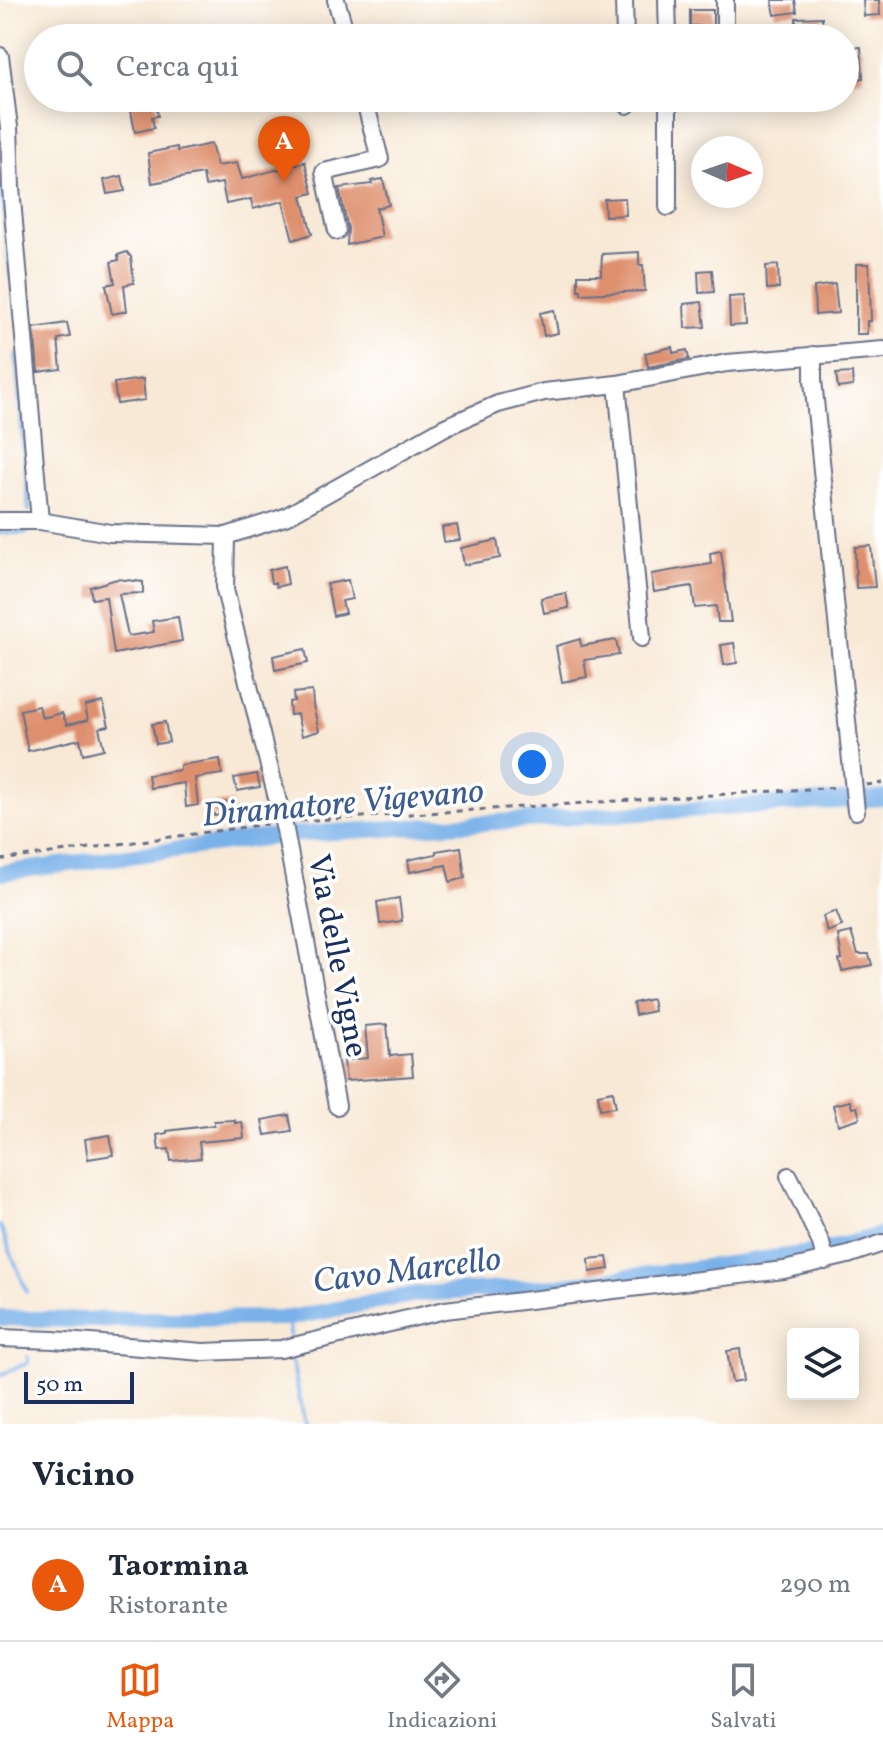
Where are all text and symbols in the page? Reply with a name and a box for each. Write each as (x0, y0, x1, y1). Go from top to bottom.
search box (24, 24, 859, 112)
icon: search (52, 46, 96, 90)
text: Cerca qui (116, 47, 239, 89)
pin: A (258, 116, 310, 182)
north arrow (691, 136, 763, 208)
your location (512, 744, 552, 784)
water label: Diramatore Vigevano (200, 769, 486, 841)
street label: Via delle Vigne (295, 851, 377, 1061)
water label: Cavo Marcello (310, 1237, 504, 1307)
map controls (787, 1328, 859, 1400)
button: layers (787, 1328, 859, 1400)
scale bar (24, 1368, 134, 1404)
text: 50 m (36, 1370, 83, 1401)
text: Vicino (32, 1453, 135, 1500)
text: Taormina (108, 1546, 249, 1588)
text: A (49, 1567, 67, 1603)
text: 290 m (779, 1567, 851, 1603)
text: Ristorante (108, 1588, 228, 1624)
tab: Mappa (107, 1658, 174, 1737)
tab: Indicazioni (387, 1658, 497, 1737)
tab: Salvati (710, 1658, 776, 1737)

